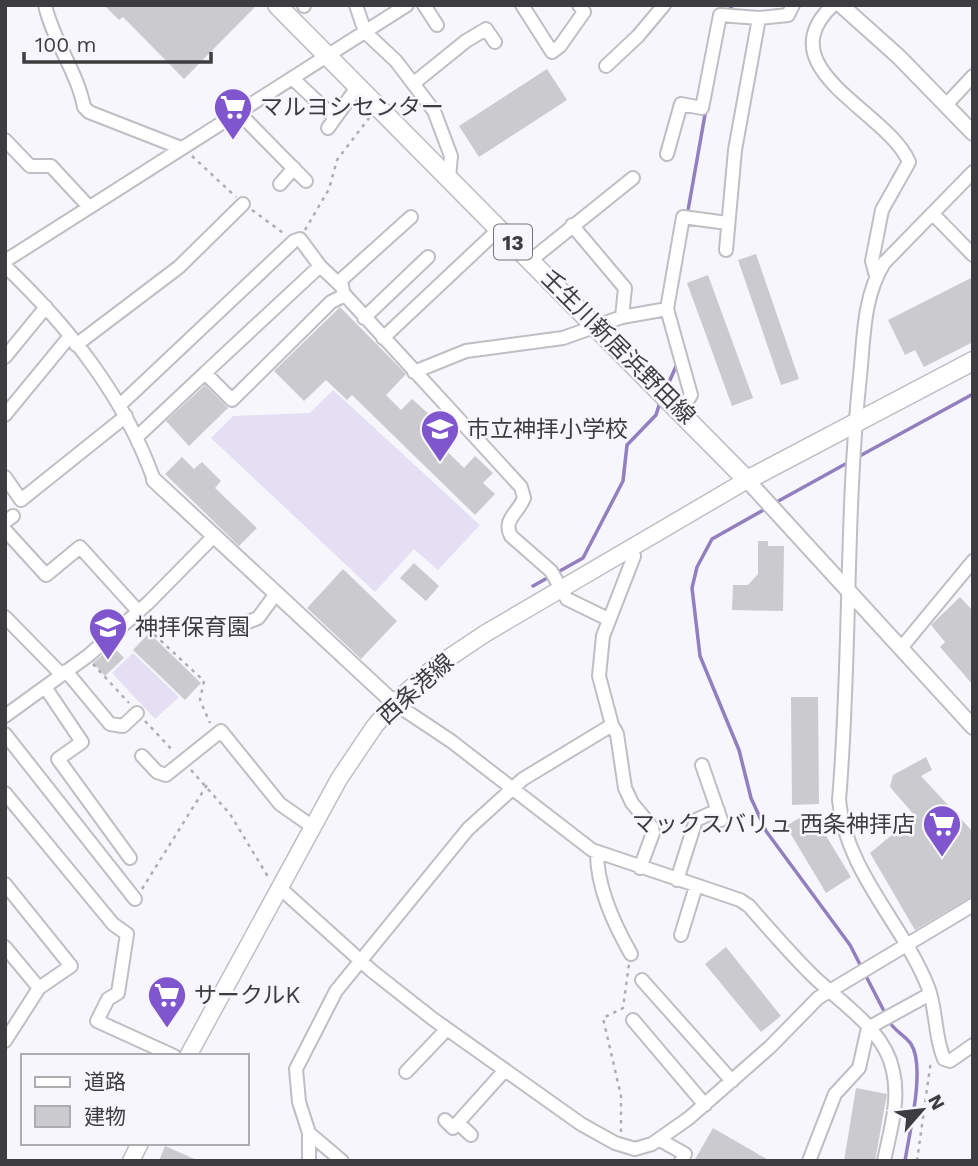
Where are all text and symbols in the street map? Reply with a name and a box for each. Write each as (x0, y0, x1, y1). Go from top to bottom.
scale bar (24, 21, 212, 65)
text: 100 m (35, 32, 97, 57)
supermarket icon: マルヨシセンター (212, 86, 254, 141)
place label: マルヨシセンター (260, 94, 444, 121)
road number: 13 (494, 224, 532, 260)
street label: 壬生川新居浜野田線 (535, 264, 701, 430)
school or university icon: 市立神拝小学校 (419, 408, 461, 463)
place label: 市立神拝小学校 (467, 416, 628, 443)
school or university icon: 神拝保育園 (87, 606, 129, 661)
place label: 神拝保育園 (135, 614, 250, 641)
street label: 西条港線 (373, 648, 459, 730)
supermarket icon: マックスバリュ 西条神拝店 (921, 803, 963, 858)
place label: マックスバリュ 西条神拝店 (632, 811, 915, 838)
supermarket icon: サークルK (146, 974, 188, 1029)
place label: サークルK (194, 982, 300, 1009)
legend (21, 1054, 248, 1145)
text: 道路 (84, 1069, 126, 1094)
north arrow (887, 1075, 957, 1145)
text: N (923, 1091, 950, 1114)
text: 建物 (84, 1104, 126, 1129)

